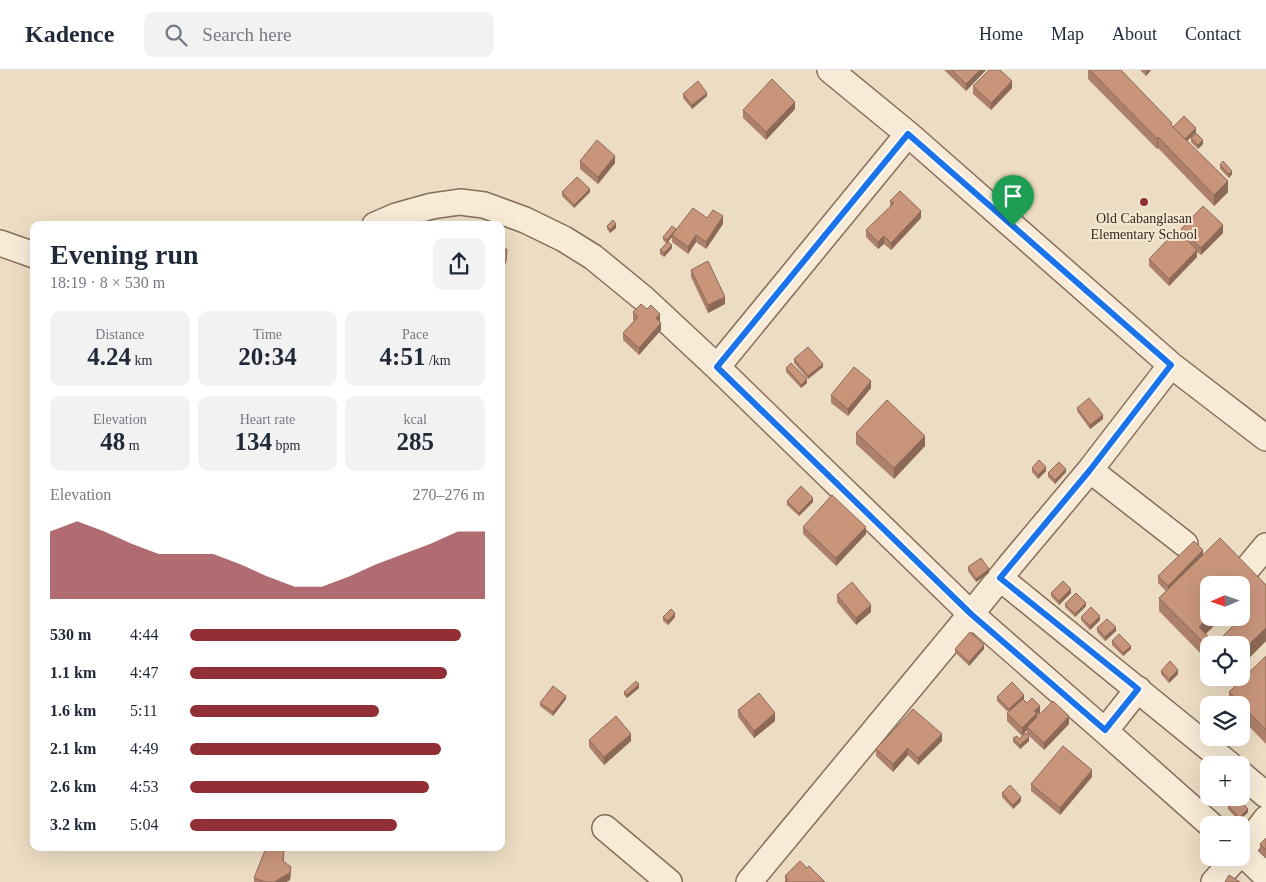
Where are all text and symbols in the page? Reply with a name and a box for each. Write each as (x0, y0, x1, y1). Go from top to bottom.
search box (144, 12, 494, 57)
text: Kadence (25, 21, 114, 47)
icon: search (162, 21, 190, 49)
text: Search here (202, 24, 291, 45)
text: Home (979, 24, 1023, 44)
text: Map (1051, 24, 1084, 44)
text: About (1112, 24, 1157, 44)
text: Contact (1185, 24, 1241, 44)
pin (992, 175, 1034, 226)
icon: arrive (999, 182, 1027, 210)
marker: Old Cabanglasan Elementary School (1138, 196, 1150, 208)
place label: Old Cabanglasan Elementary School (1091, 211, 1198, 242)
button: share (433, 238, 485, 290)
text: Evening run (50, 239, 199, 270)
text: 18:19 · 8 × 530 m (50, 274, 165, 291)
text: Distance (95, 327, 144, 342)
text: Time (253, 327, 282, 342)
text: Pace (402, 327, 428, 342)
text: 4.24 (87, 343, 131, 370)
text: 20:34 (238, 343, 297, 370)
text: 4:51 (380, 343, 425, 370)
text: km (131, 353, 152, 368)
text: /km (425, 353, 451, 368)
text: Elevation (93, 412, 147, 427)
text: Heart rate (240, 412, 295, 427)
text: kcal (404, 412, 427, 427)
text: 48 (100, 428, 125, 455)
text: 134 (235, 428, 272, 455)
text: 285 (396, 428, 434, 455)
text: m (125, 438, 140, 453)
text: bpm (272, 438, 300, 453)
text: Elevation (50, 486, 111, 503)
text: 270–276 m (413, 486, 485, 503)
north arrow (1200, 576, 1250, 626)
map controls (1200, 576, 1250, 866)
text: 530 m (50, 626, 91, 643)
text: 4:44 (130, 626, 158, 643)
button: locate (1200, 636, 1250, 686)
text: 1.1 km (50, 664, 96, 681)
text: 4:47 (130, 664, 158, 681)
button: layers (1200, 696, 1250, 746)
text: 1.6 km (50, 702, 96, 719)
text: 5:11 (130, 702, 158, 719)
text: 2.1 km (50, 740, 96, 757)
text: 4:49 (130, 740, 158, 757)
button: + (1200, 756, 1250, 806)
text: 2.6 km (50, 778, 96, 795)
text: 4:53 (130, 778, 158, 795)
text: 3.2 km (50, 816, 96, 833)
text: 5:04 (130, 816, 158, 833)
button: − (1200, 816, 1250, 866)

